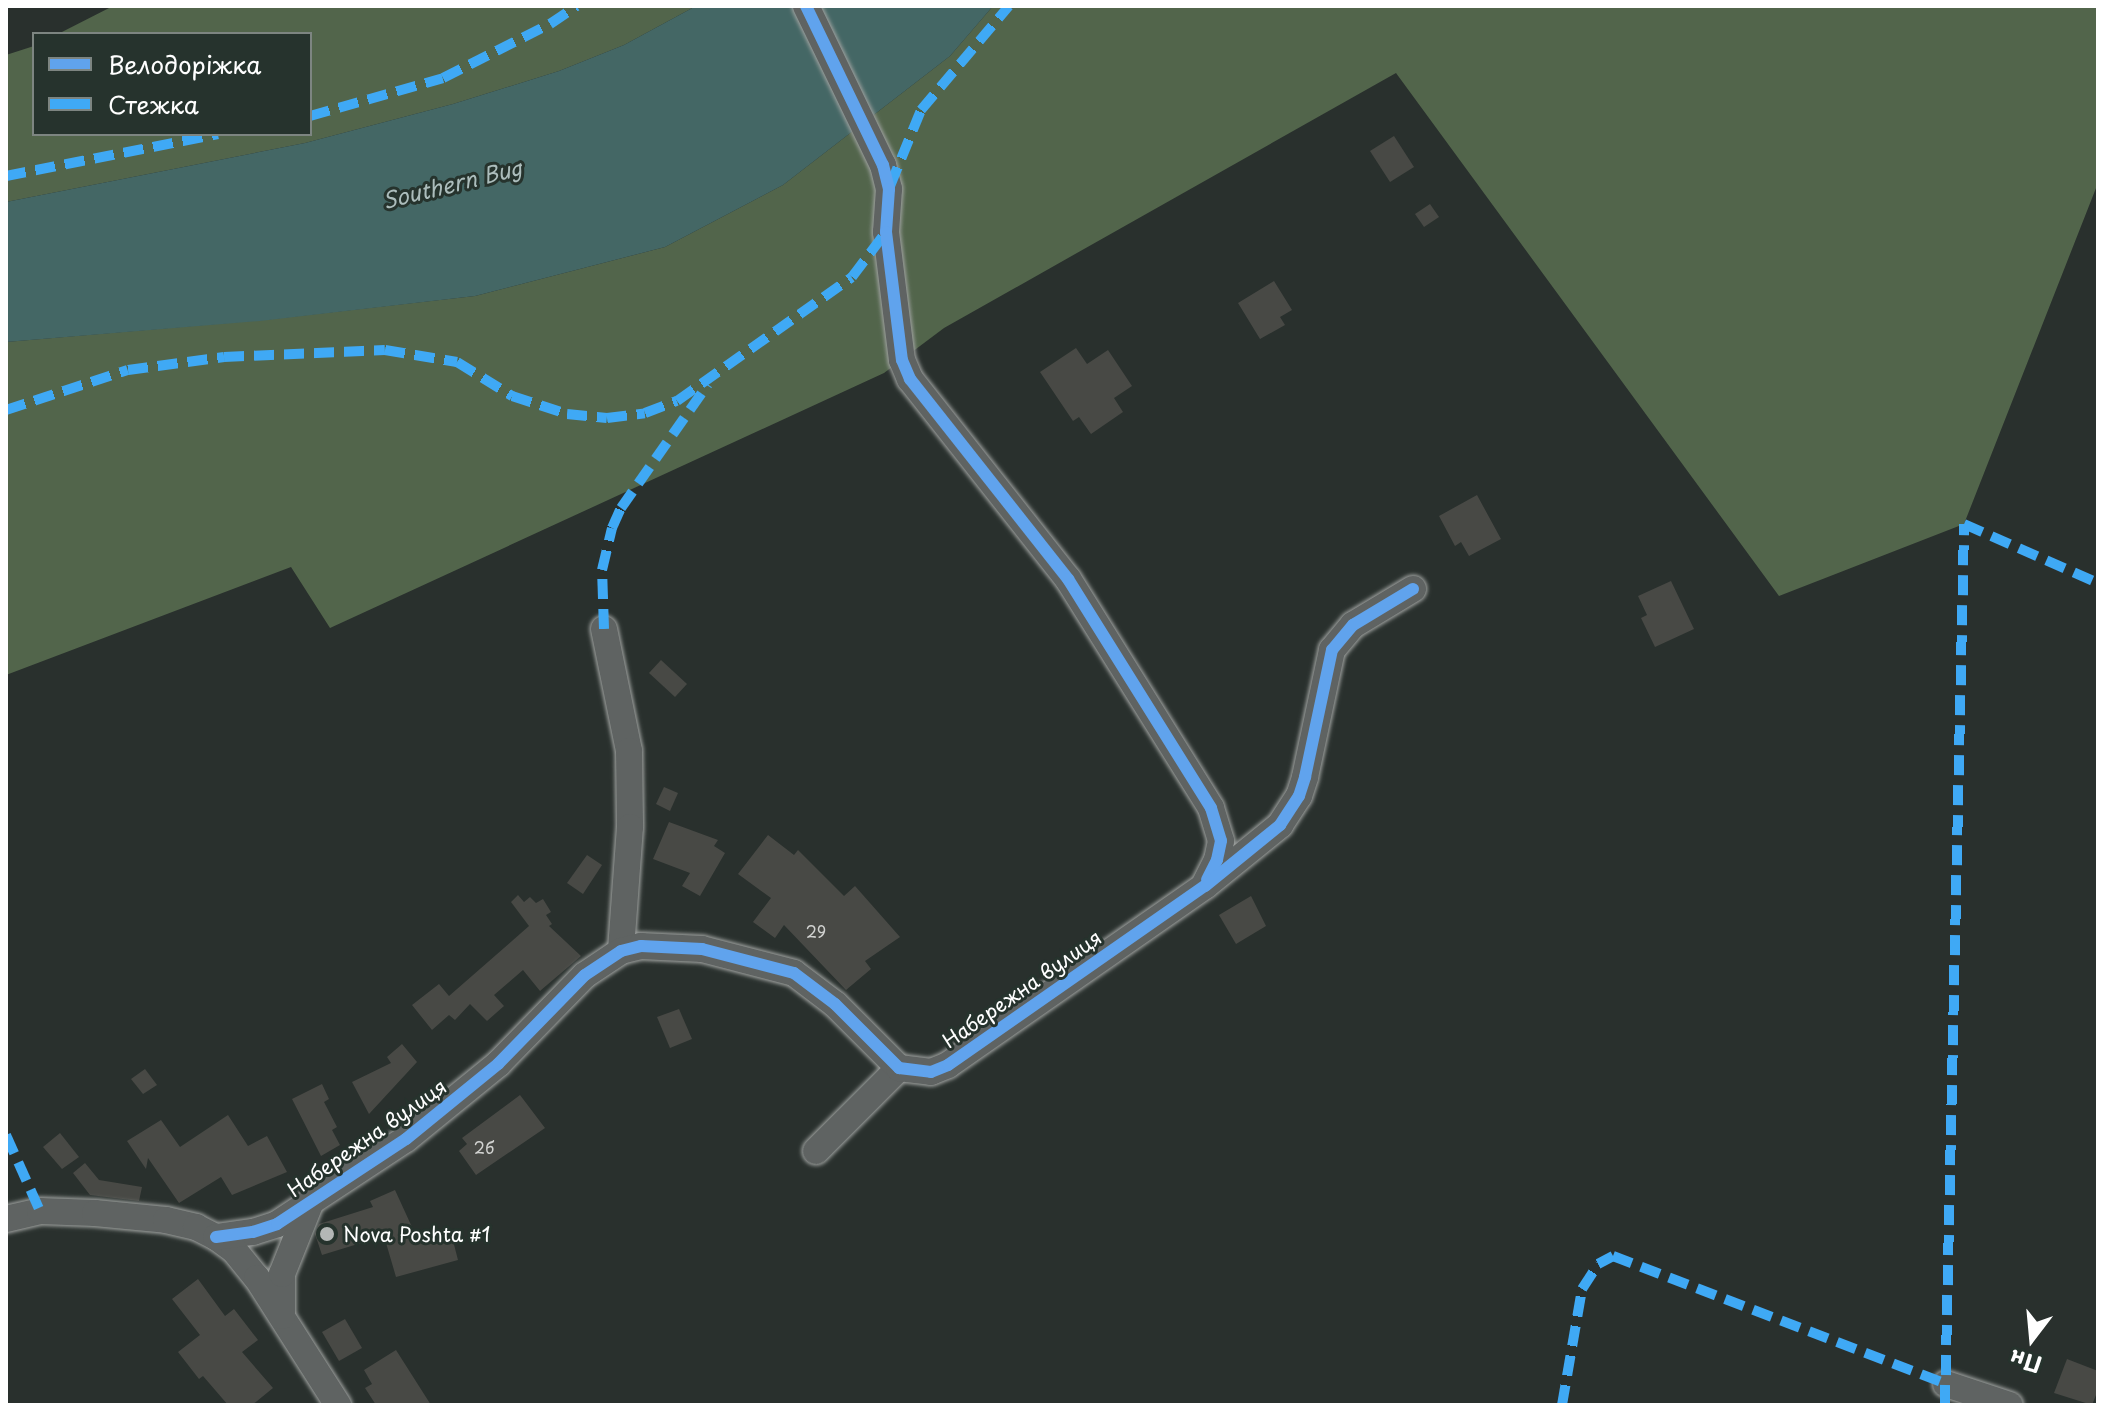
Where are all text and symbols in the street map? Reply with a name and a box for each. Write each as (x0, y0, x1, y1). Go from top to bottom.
legend (32, 32, 312, 136)
text: Велодоріжка (108, 46, 261, 82)
text: Стежка (108, 86, 199, 122)
water label: Southern Bug (379, 153, 525, 213)
house number: 29 (806, 921, 826, 941)
street label: Набережна вулиця (937, 925, 1107, 1053)
street label: Набережна вулиця (282, 1074, 452, 1202)
house number: 2б (474, 1137, 494, 1157)
place label: Nova Poshta #1 (343, 1222, 491, 1246)
marker: Nova Poshta #1 (318, 1225, 336, 1243)
north arrow (1992, 1299, 2072, 1379)
text: Пн (2005, 1342, 2045, 1383)

